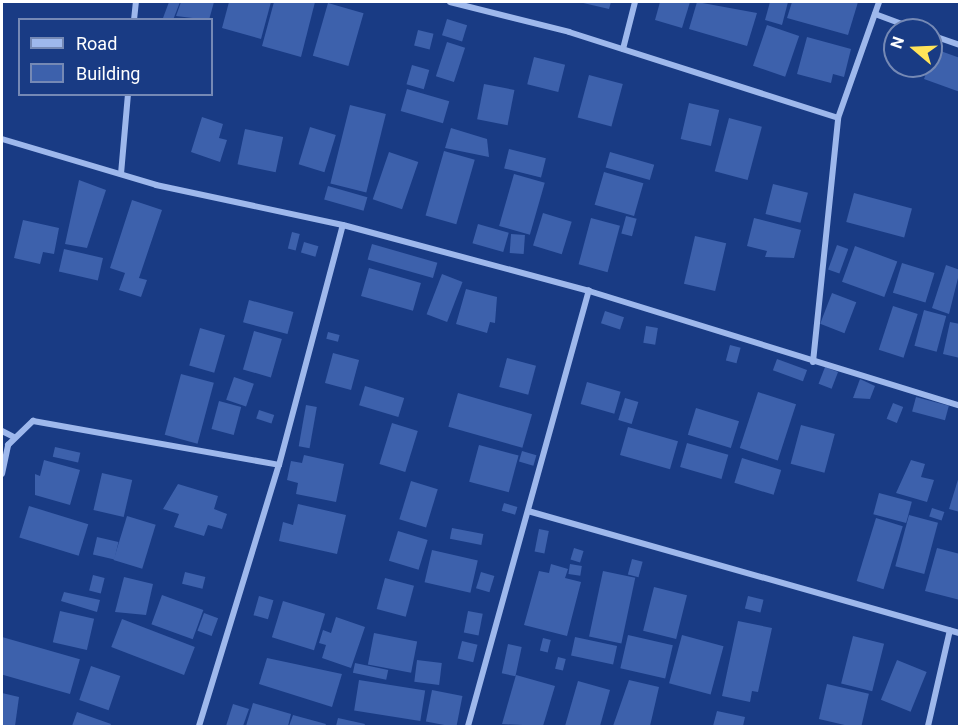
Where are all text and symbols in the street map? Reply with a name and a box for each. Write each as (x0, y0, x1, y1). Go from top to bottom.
legend (18, 18, 213, 96)
north arrow (883, 18, 943, 78)
text: Road (76, 33, 117, 54)
text: N (887, 34, 908, 51)
text: Building (76, 63, 140, 84)

